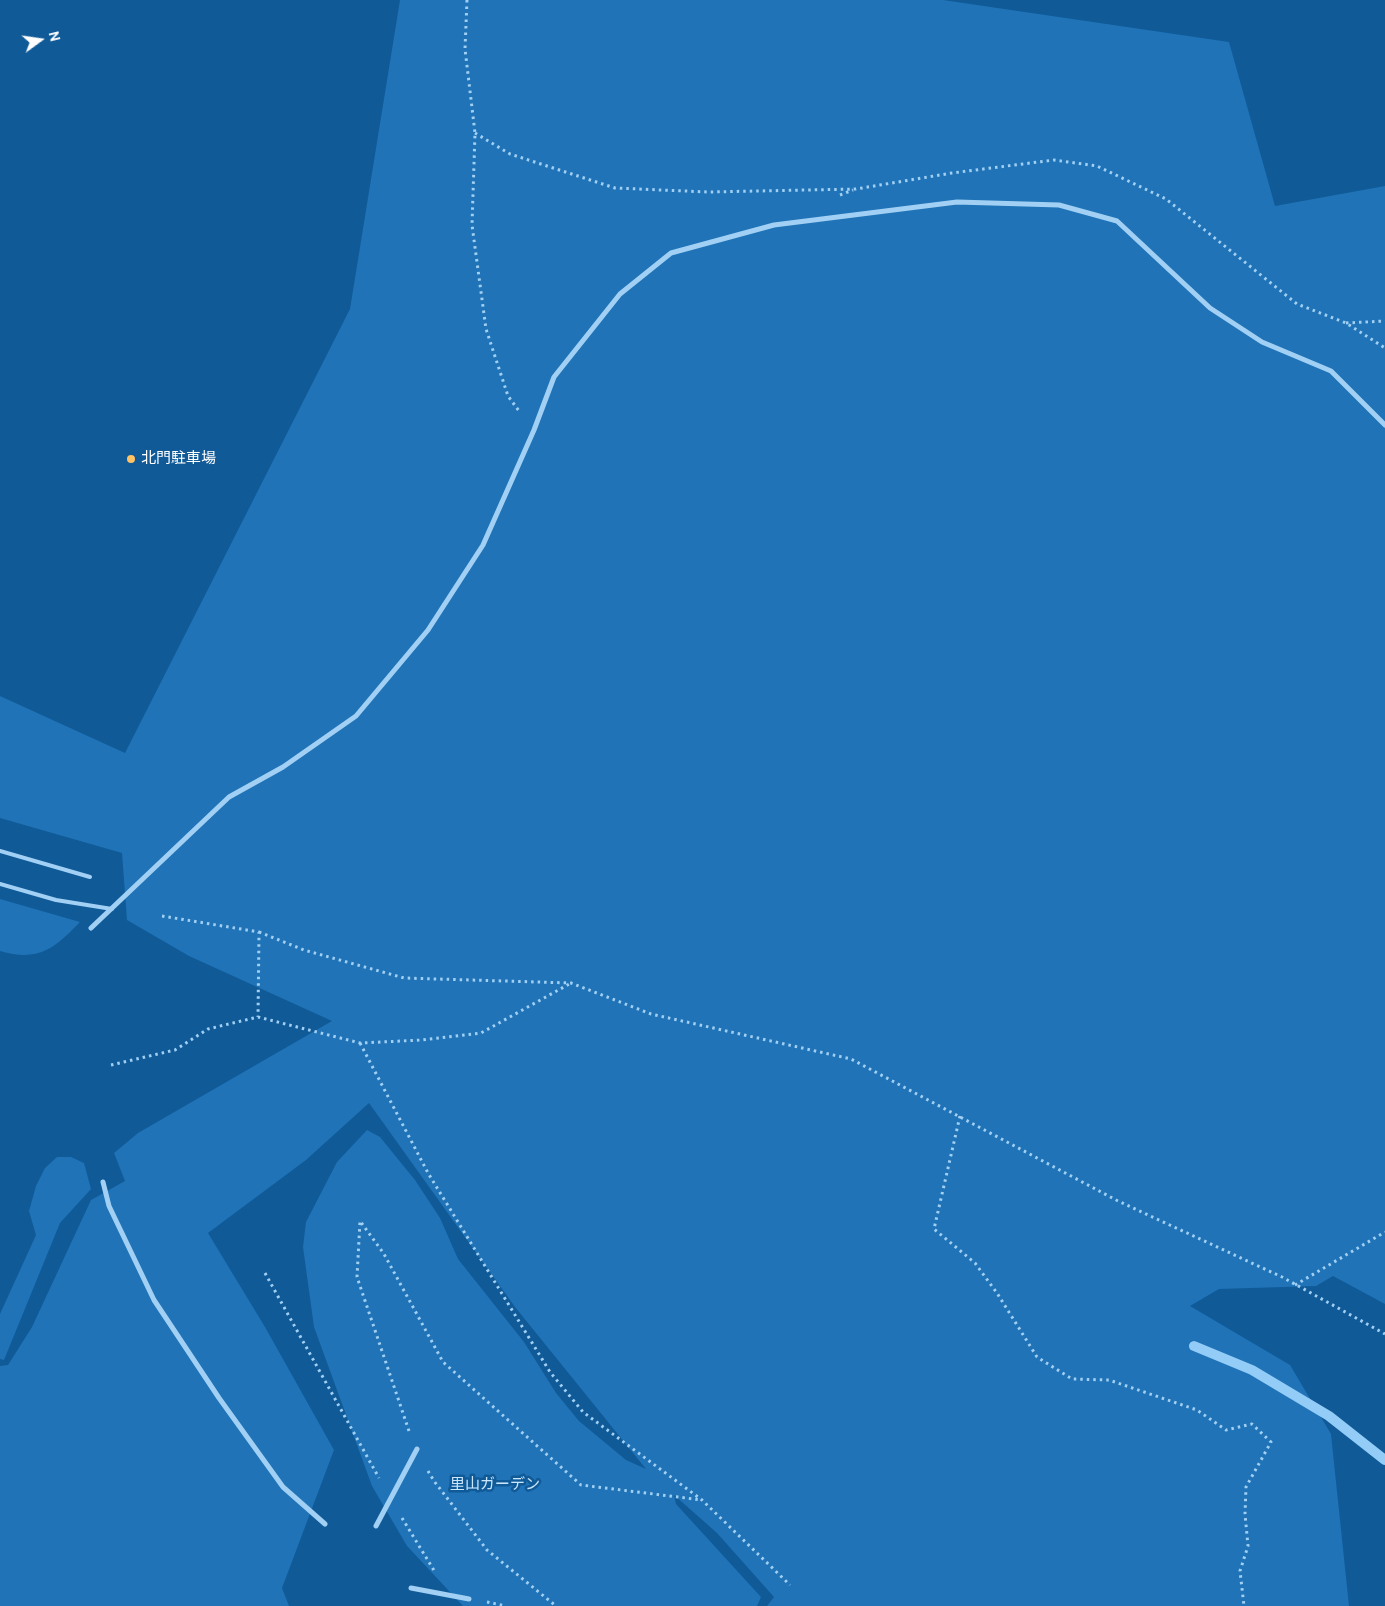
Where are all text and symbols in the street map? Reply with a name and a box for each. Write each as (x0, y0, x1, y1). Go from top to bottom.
north arrow (15, 15, 65, 65)
text: N (45, 29, 64, 43)
place label: 北門駐車場 (141, 450, 216, 468)
marker: 北門駐車場 (125, 453, 137, 465)
park label: 里山ガーデン (450, 1476, 540, 1494)

